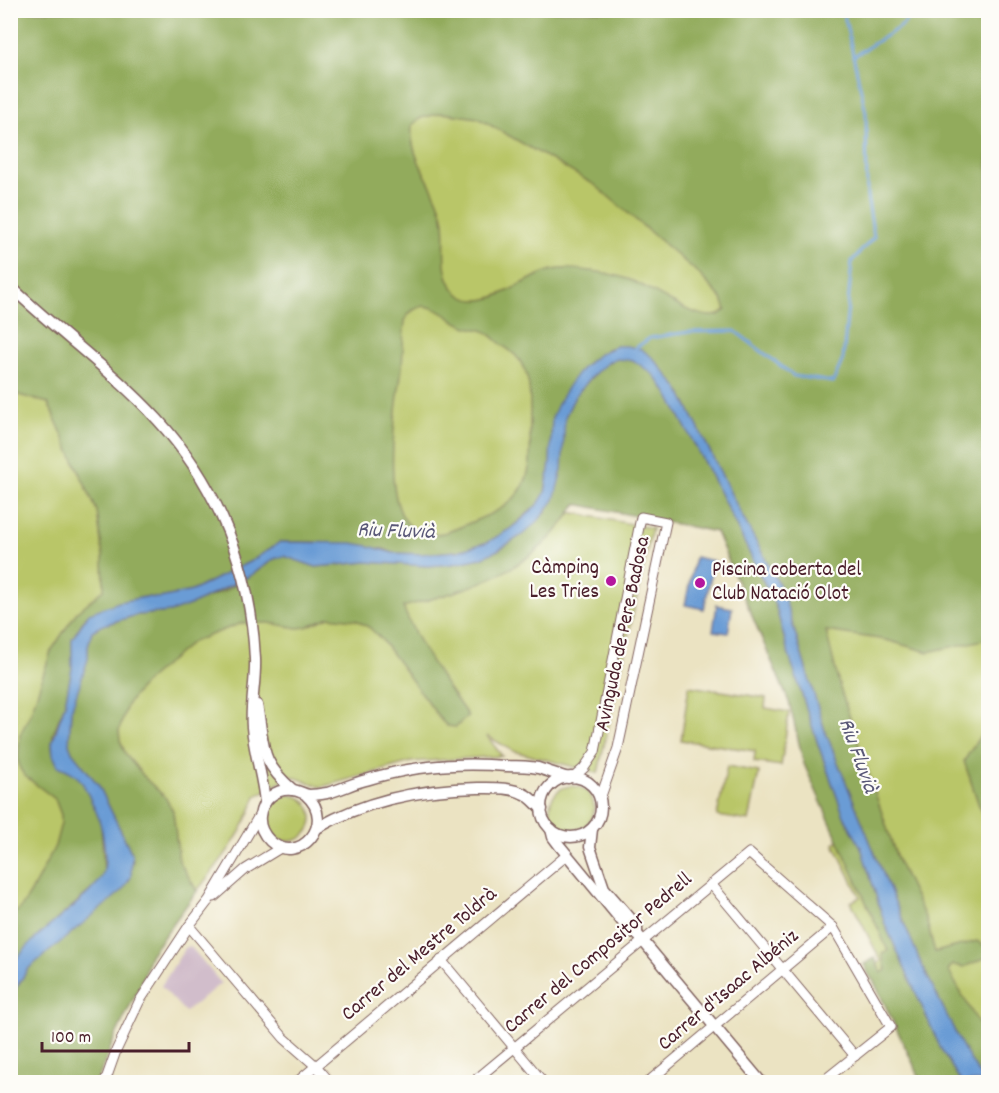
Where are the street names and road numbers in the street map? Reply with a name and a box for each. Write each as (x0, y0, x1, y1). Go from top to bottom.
street label: Avinguda de Pere Badosa (589, 533, 660, 734)
street label: Carrer del Compositor Pedrell (498, 866, 700, 1042)
street label: Carrer del Mestre Toldrà (335, 880, 505, 1029)
street label: Carrer d'Isaac Albéniz (652, 923, 806, 1059)

